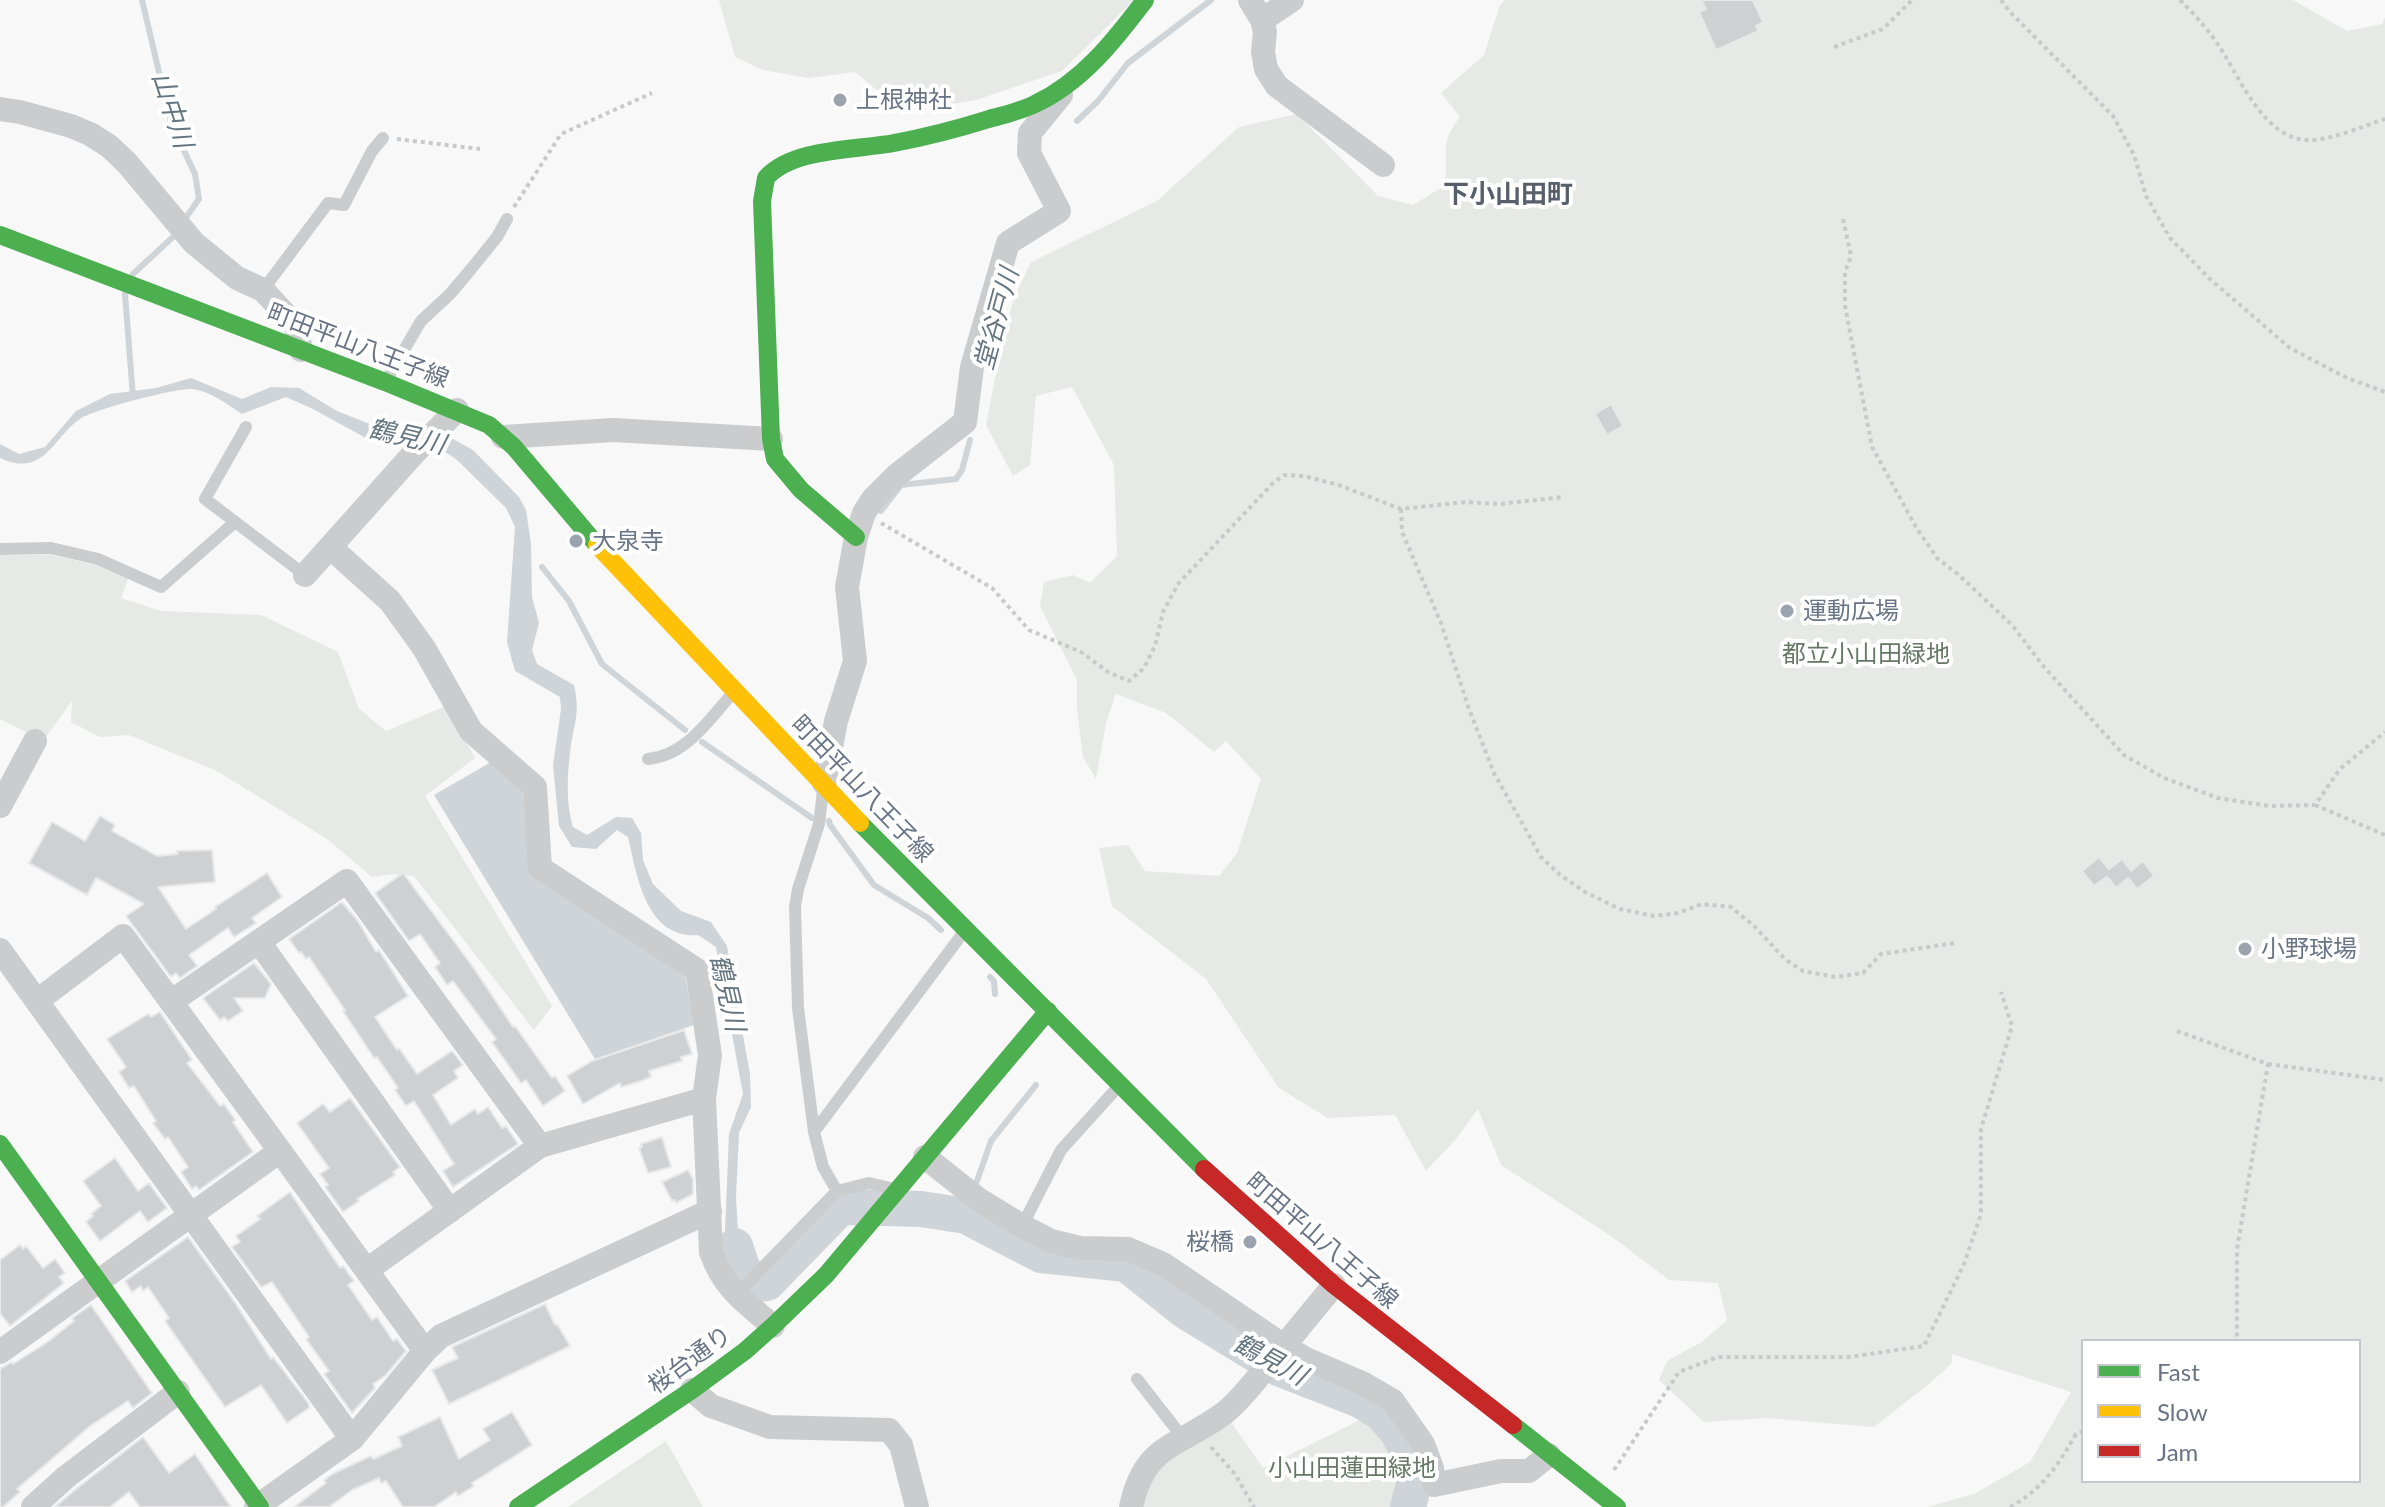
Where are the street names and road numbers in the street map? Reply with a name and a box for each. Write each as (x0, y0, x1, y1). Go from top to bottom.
street label: 町田平山八王子線 (263, 298, 453, 394)
street label: 町田平山八王子線 (785, 710, 939, 868)
street label: 町田平山八王子線 (1240, 1167, 1404, 1315)
street label: 桜台通り (643, 1320, 737, 1400)

